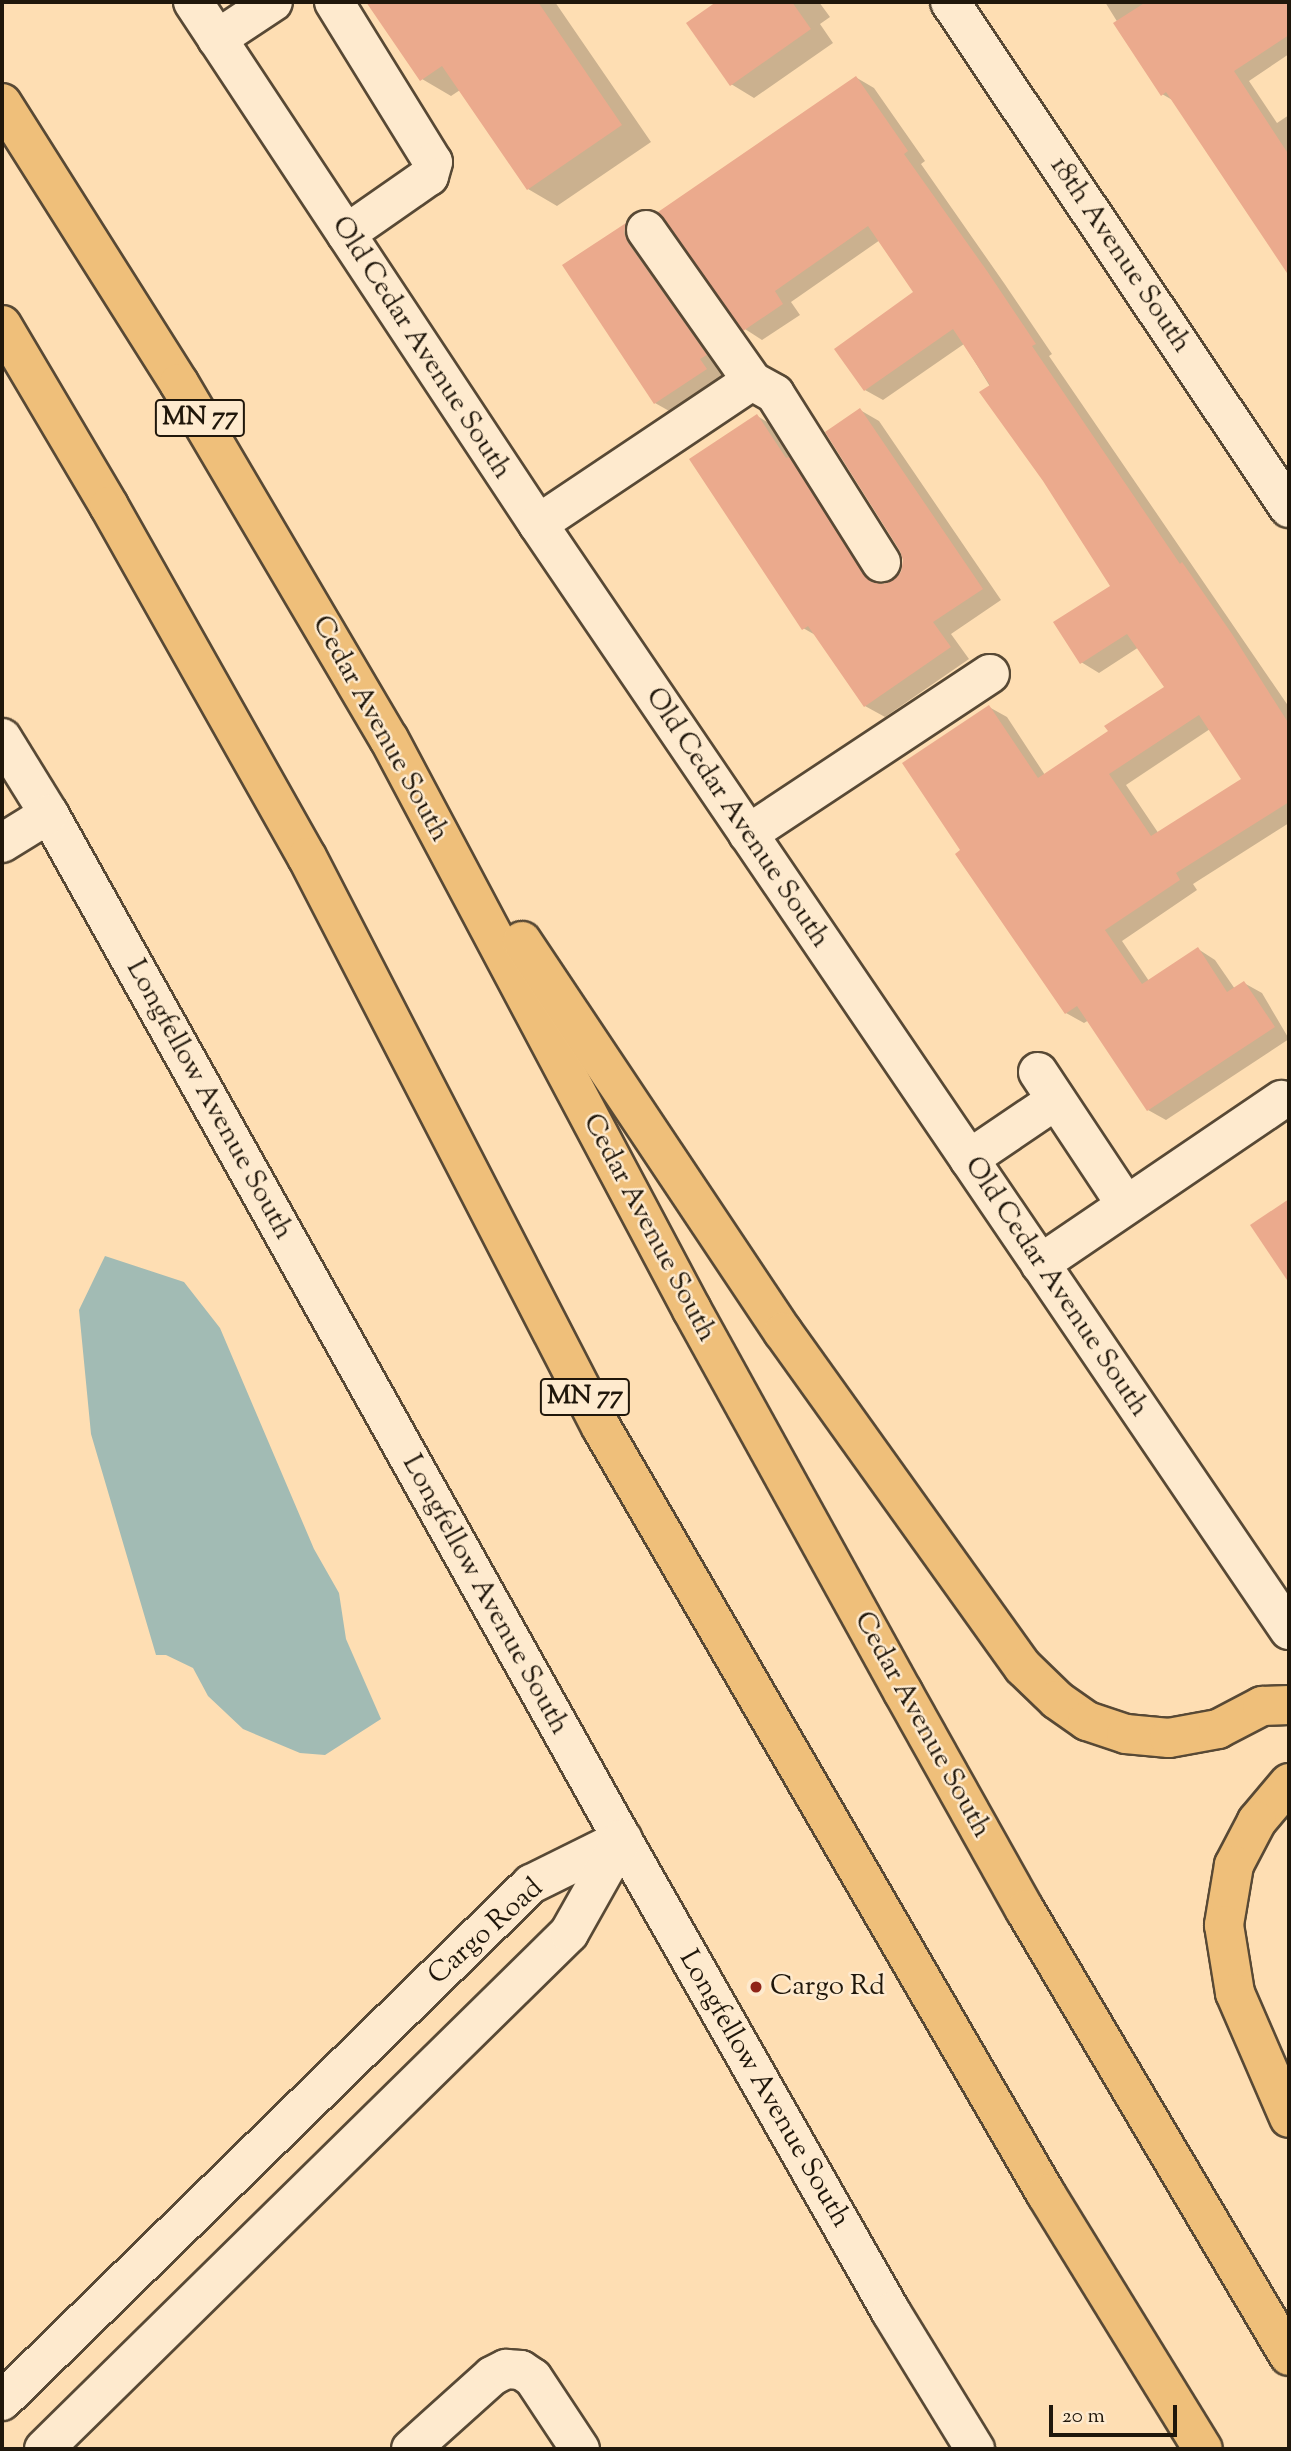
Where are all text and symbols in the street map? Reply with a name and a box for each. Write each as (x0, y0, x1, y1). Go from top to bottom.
street label: 18th Avenue South (1042, 151, 1198, 359)
street label: Old Cedar Avenue South (323, 210, 519, 486)
road number: MN 77 (154, 396, 246, 440)
street label: Cedar Avenue South (304, 610, 456, 848)
street label: Old Cedar Avenue South (637, 682, 837, 954)
street label: Longfellow Avenue South (118, 954, 300, 1246)
street label: Cedar Avenue South (575, 1108, 723, 1348)
street label: Old Cedar Avenue South (956, 1151, 1156, 1423)
road number: MN 77 (540, 1374, 630, 1420)
street label: Longfellow Avenue South (394, 1449, 576, 1741)
street label: Cedar Avenue South (846, 1606, 998, 1844)
street label: Cargo Road (422, 1872, 550, 1992)
street label: Longfellow Avenue South (671, 1944, 857, 2234)
place label: Cargo Rd (770, 1970, 885, 2004)
marker: Cargo Rd (748, 1979, 764, 1995)
scale bar (1053, 2392, 1181, 2436)
text: 20 m (1062, 2402, 1105, 2432)

